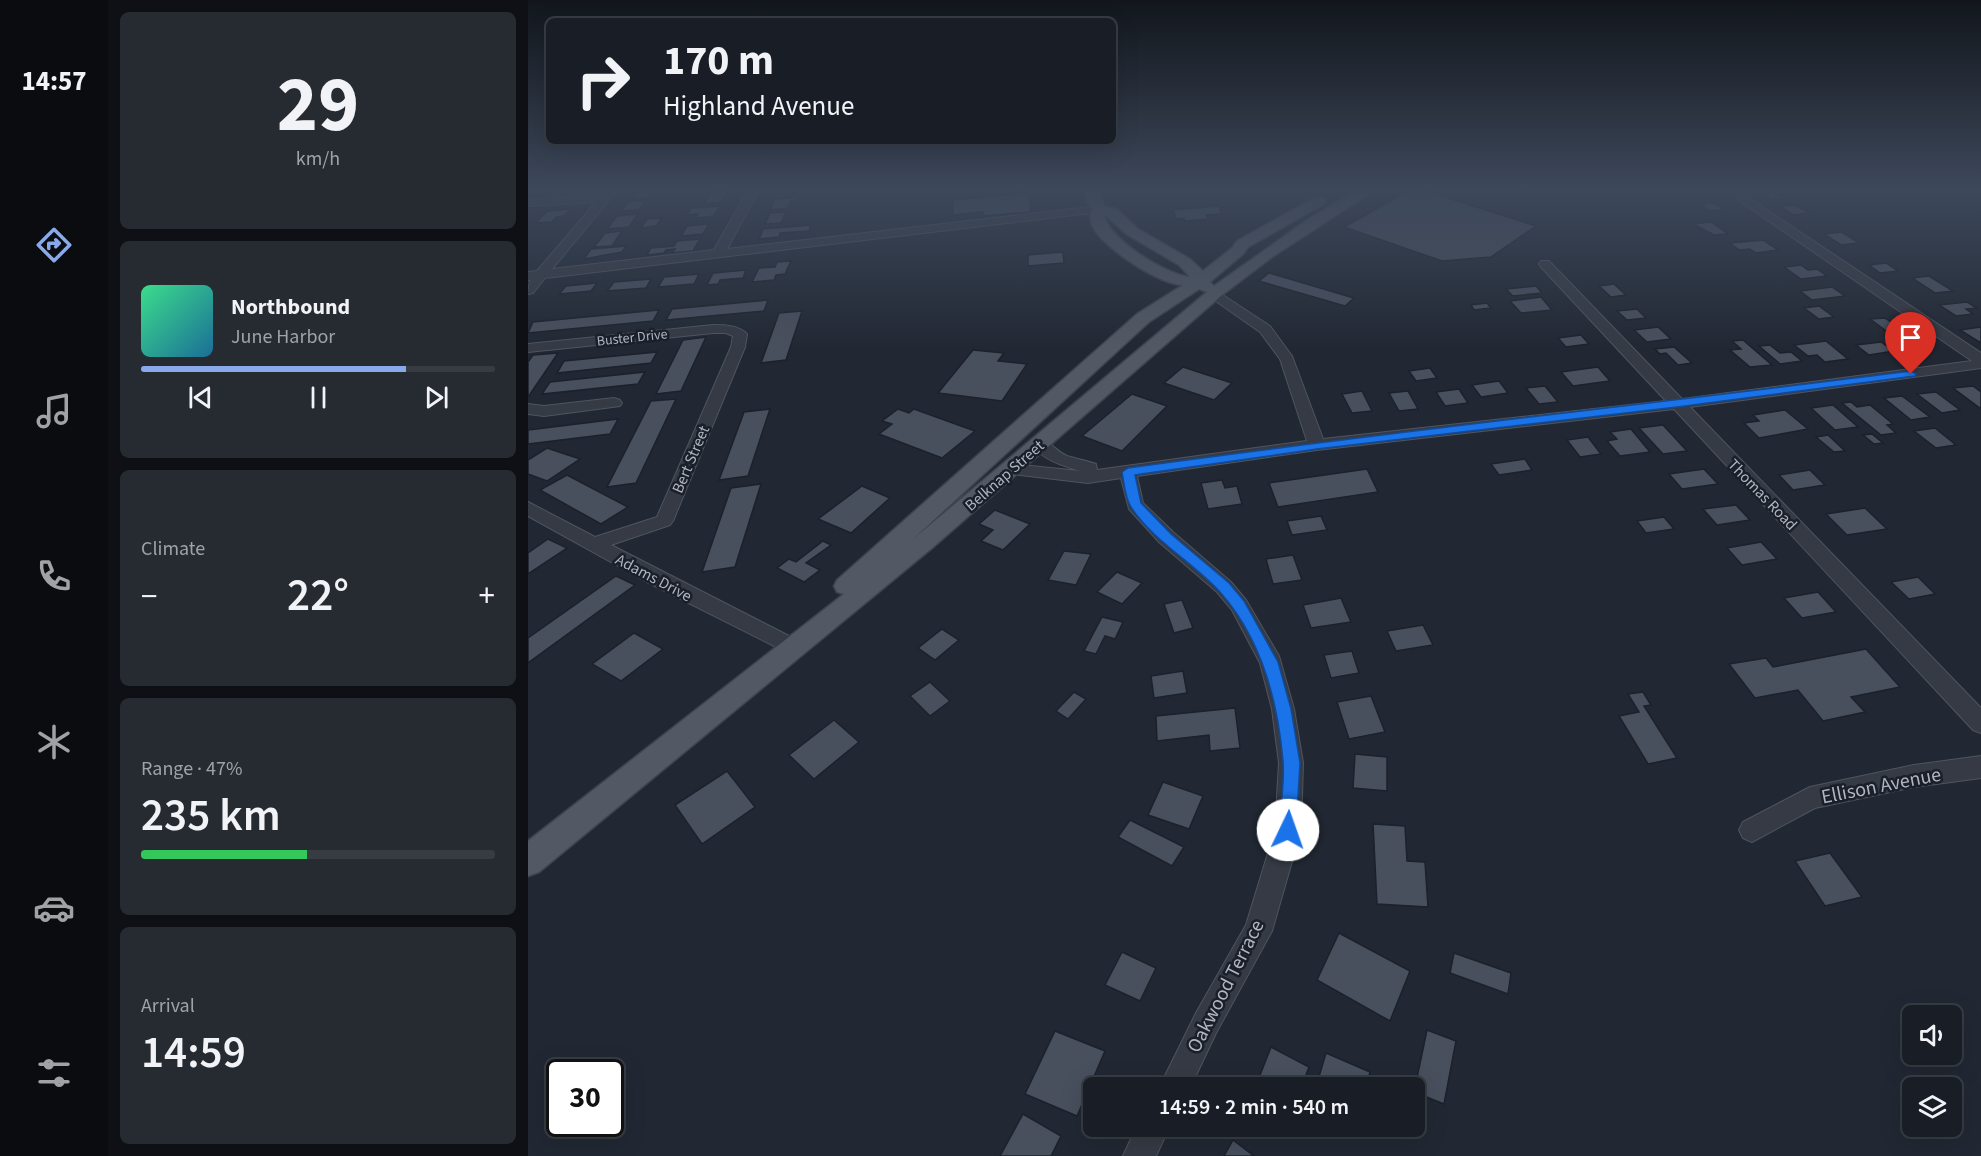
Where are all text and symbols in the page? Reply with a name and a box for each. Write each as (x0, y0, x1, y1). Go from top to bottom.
text: 170 m (663, 31, 774, 91)
icon: right (564, 42, 642, 120)
text: 29 (277, 50, 359, 161)
text: 14:57 (21, 62, 87, 101)
text: Highland Avenue (663, 87, 854, 126)
text: km/h (296, 145, 340, 173)
icon: directions (33, 224, 75, 266)
text: Northbound (231, 291, 350, 323)
pin (1885, 312, 1936, 374)
icon: arrive (1894, 321, 1927, 354)
text: June Harbor (231, 323, 335, 351)
street label: Buster Drive (596, 324, 668, 352)
icon: previous (184, 381, 217, 414)
icon: pause (302, 381, 335, 414)
icon: next (420, 381, 453, 414)
icon: music (33, 390, 75, 432)
street label: Bert Street (667, 422, 715, 497)
street label: Belknap Street (960, 435, 1049, 516)
street label: Thomas Road (1723, 454, 1802, 535)
text: Climate (141, 535, 205, 563)
street label: Adams Drive (612, 549, 696, 607)
icon: phone (33, 555, 75, 597)
text: 22° (287, 564, 349, 628)
text: − (141, 573, 157, 620)
text: + (479, 573, 495, 620)
icon: climate (33, 721, 75, 763)
text: Range · 47% (141, 755, 242, 783)
street label: Ellison Avenue (1819, 761, 1944, 811)
text: 235 km (141, 784, 281, 848)
position arrow (1256, 798, 1320, 862)
icon: car (33, 887, 75, 929)
street label: Oakwood Terrace (1180, 915, 1271, 1058)
text: Arrival (141, 992, 195, 1020)
map controls (1902, 1005, 1962, 1137)
button: sound (1902, 1005, 1962, 1065)
text: 14:59 (141, 1021, 246, 1085)
icon: filters (33, 1052, 75, 1094)
speed limit sign: 30 (546, 1059, 624, 1137)
button: layers (1902, 1077, 1962, 1137)
text: 14:59 · 2 min · 540 m (1159, 1091, 1349, 1123)

